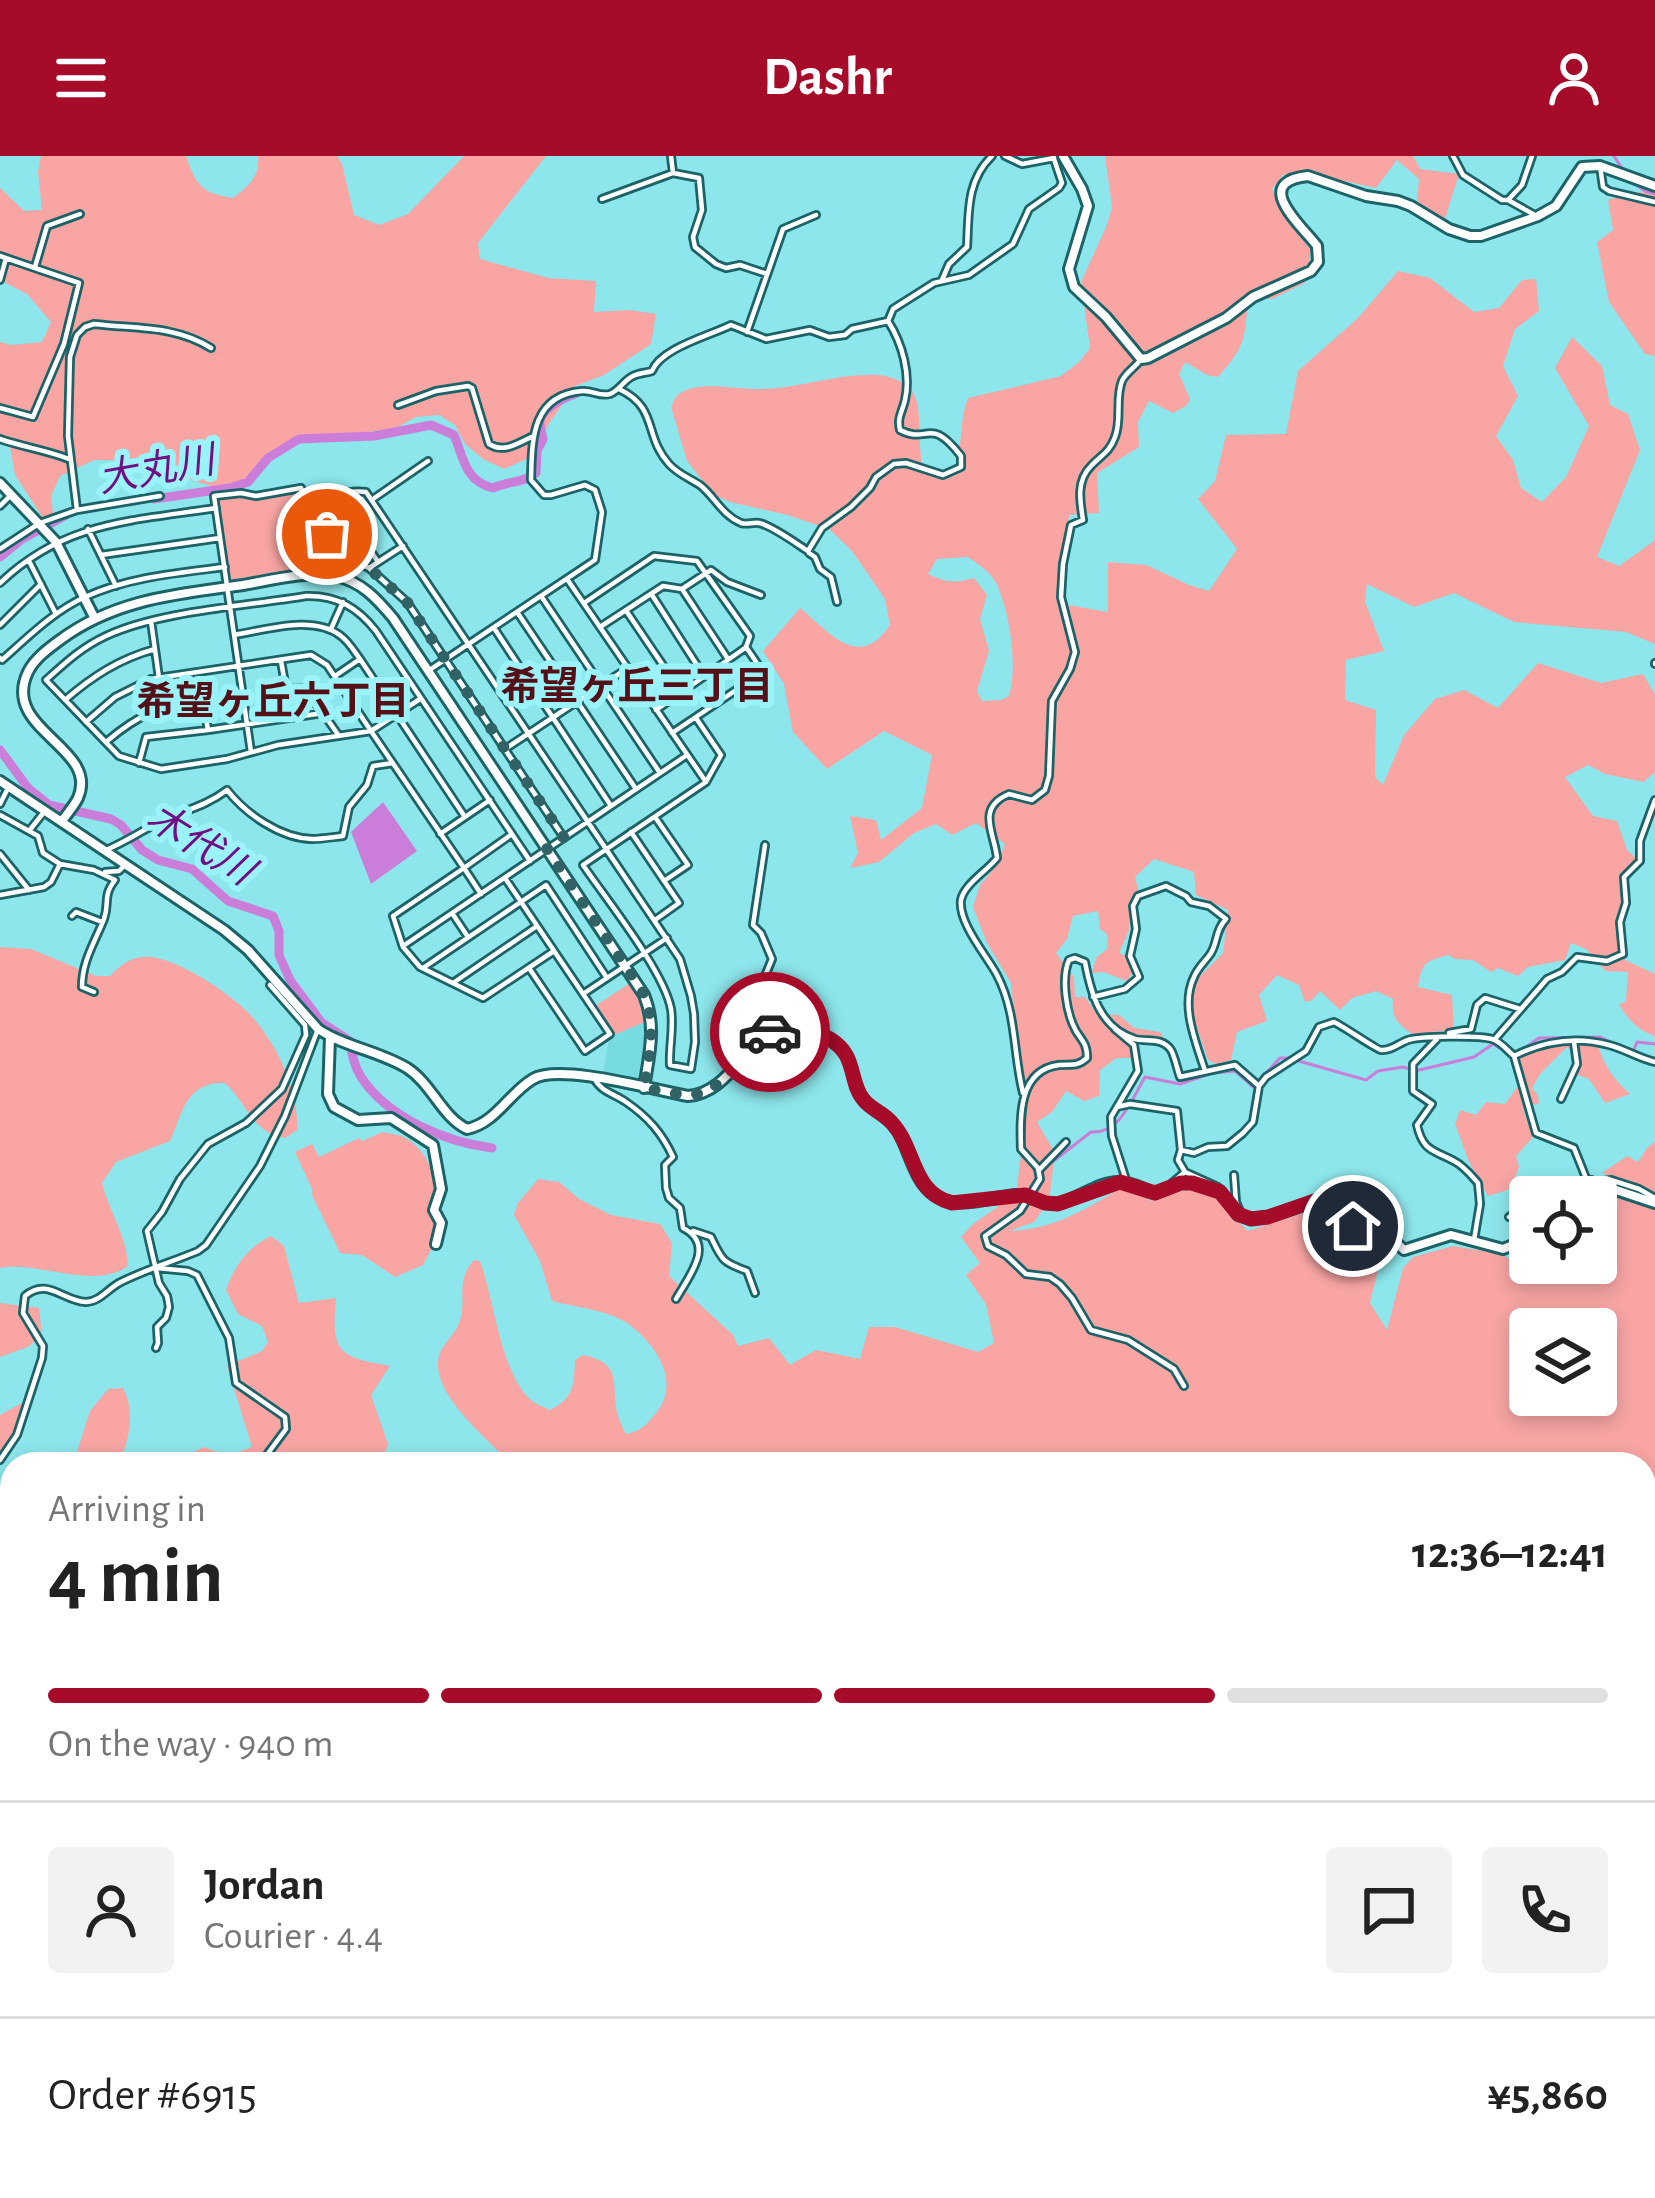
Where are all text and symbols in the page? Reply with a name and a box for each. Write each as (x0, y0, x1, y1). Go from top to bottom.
icon: menu (48, 45, 114, 111)
icon: person (1541, 45, 1607, 111)
text: Dashr (763, 51, 892, 105)
water label: 大丸川 (95, 438, 221, 500)
pin (276, 483, 378, 585)
icon: bag (294, 501, 360, 567)
district label: 希望ヶ丘三丁目 (500, 665, 774, 707)
district label: 希望ヶ丘六丁目 (136, 680, 410, 722)
water label: 木代川 (140, 796, 264, 895)
courier (710, 972, 830, 1092)
icon: car (737, 999, 803, 1065)
pin (1302, 1175, 1404, 1277)
map controls (1509, 1176, 1617, 1416)
button: locate (1509, 1176, 1617, 1284)
icon: home (1320, 1193, 1386, 1259)
button: layers (1509, 1308, 1617, 1416)
text: Arriving in (48, 1490, 206, 1529)
text: 12:36–12:41 (1412, 1531, 1608, 1576)
text: 4 min (48, 1539, 224, 1617)
text: On the way · 940 m (48, 1725, 333, 1764)
button: person (48, 1847, 174, 1973)
button: chat (1326, 1847, 1452, 1973)
button: phone (1482, 1847, 1608, 1973)
text: Jordan (204, 1863, 325, 1908)
text: Courier · 4.4 (204, 1917, 383, 1956)
text: Order #6915 (48, 2073, 257, 2118)
text: ¥5,860 (1487, 2073, 1608, 2118)

